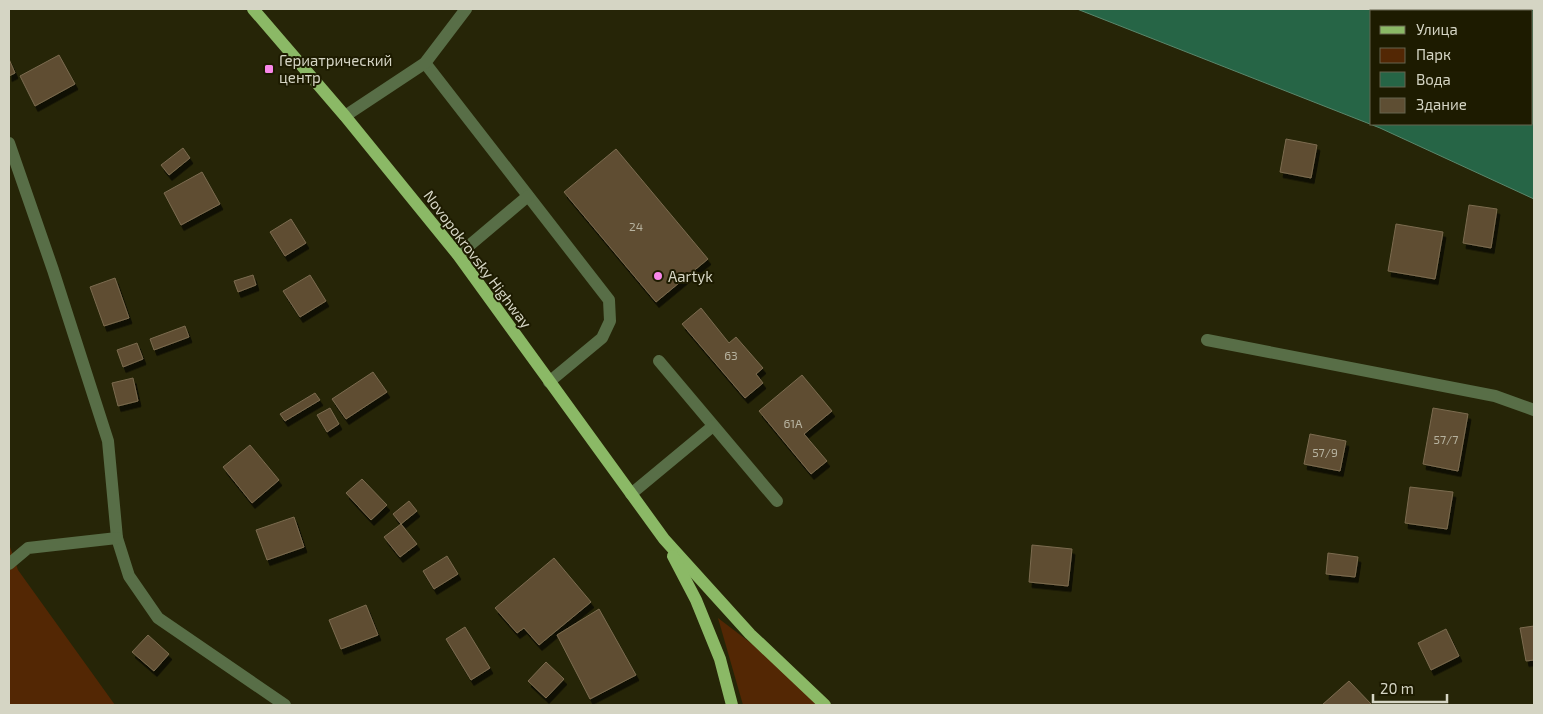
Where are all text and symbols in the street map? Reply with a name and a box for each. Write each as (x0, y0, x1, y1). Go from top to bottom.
legend (1370, 10, 1533, 125)
text: Улица (1416, 20, 1458, 38)
text: Парк (1416, 45, 1451, 63)
place label: Гериатрический центр (279, 51, 392, 86)
marker: Гериатрический центр (263, 63, 275, 75)
text: Вода (1416, 70, 1451, 88)
text: Здание (1416, 95, 1467, 113)
street label: Novopokrovsky Highway (420, 187, 536, 332)
house number: 24 (629, 219, 643, 233)
place label: Aartyk (668, 267, 713, 285)
marker: Aartyk (652, 270, 664, 282)
house number: 63 (724, 348, 738, 362)
house number: 61А (783, 416, 803, 430)
house number: 57/7 (1434, 432, 1458, 446)
house number: 57/9 (1312, 445, 1338, 459)
scale bar (1373, 672, 1447, 704)
text: 20 m (1380, 679, 1414, 697)

